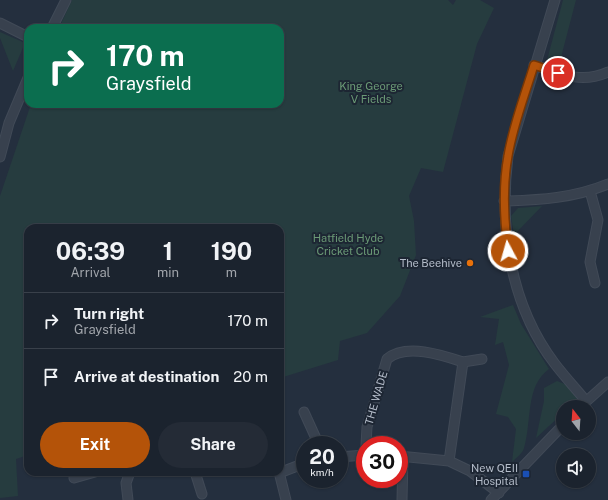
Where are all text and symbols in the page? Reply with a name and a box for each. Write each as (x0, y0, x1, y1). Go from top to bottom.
text: 170 m (106, 39, 185, 72)
icon: right (40, 40, 92, 92)
pin (541, 56, 575, 90)
icon: arrive (547, 62, 569, 84)
text: Graysfield (106, 73, 191, 94)
park label: King George V Fields (339, 80, 403, 105)
position arrow (487, 230, 529, 272)
park label: Hatfield Hyde Cricket Club (313, 232, 383, 257)
text: 06:39 (56, 237, 125, 265)
text: 1 (163, 237, 173, 265)
text: 190 (211, 237, 252, 265)
place label: The Beehive (400, 257, 462, 269)
marker: The Beehive (465, 258, 475, 268)
text: Arrival (70, 265, 111, 280)
text: min (157, 265, 179, 280)
text: m (226, 265, 237, 280)
text: Turn right (74, 305, 144, 322)
icon: right (40, 310, 62, 332)
text: 170 m (227, 312, 268, 329)
text: Graysfield (74, 322, 136, 337)
icon: arrive (40, 366, 62, 388)
text: Arrive at destination (74, 368, 219, 385)
text: 20 m (233, 368, 268, 385)
street label: THE WADE (363, 369, 389, 426)
north arrow (556, 400, 596, 440)
map controls (556, 400, 596, 488)
button: Exit (40, 422, 150, 468)
button: Share (158, 422, 268, 468)
speed limit sign: 30 (356, 436, 408, 488)
text: 20 (309, 445, 335, 469)
button: sound (556, 448, 596, 488)
place label: New QEII Hospital (471, 462, 518, 487)
text: km/h (310, 466, 334, 478)
marker: New QEII Hospital (521, 469, 531, 479)

